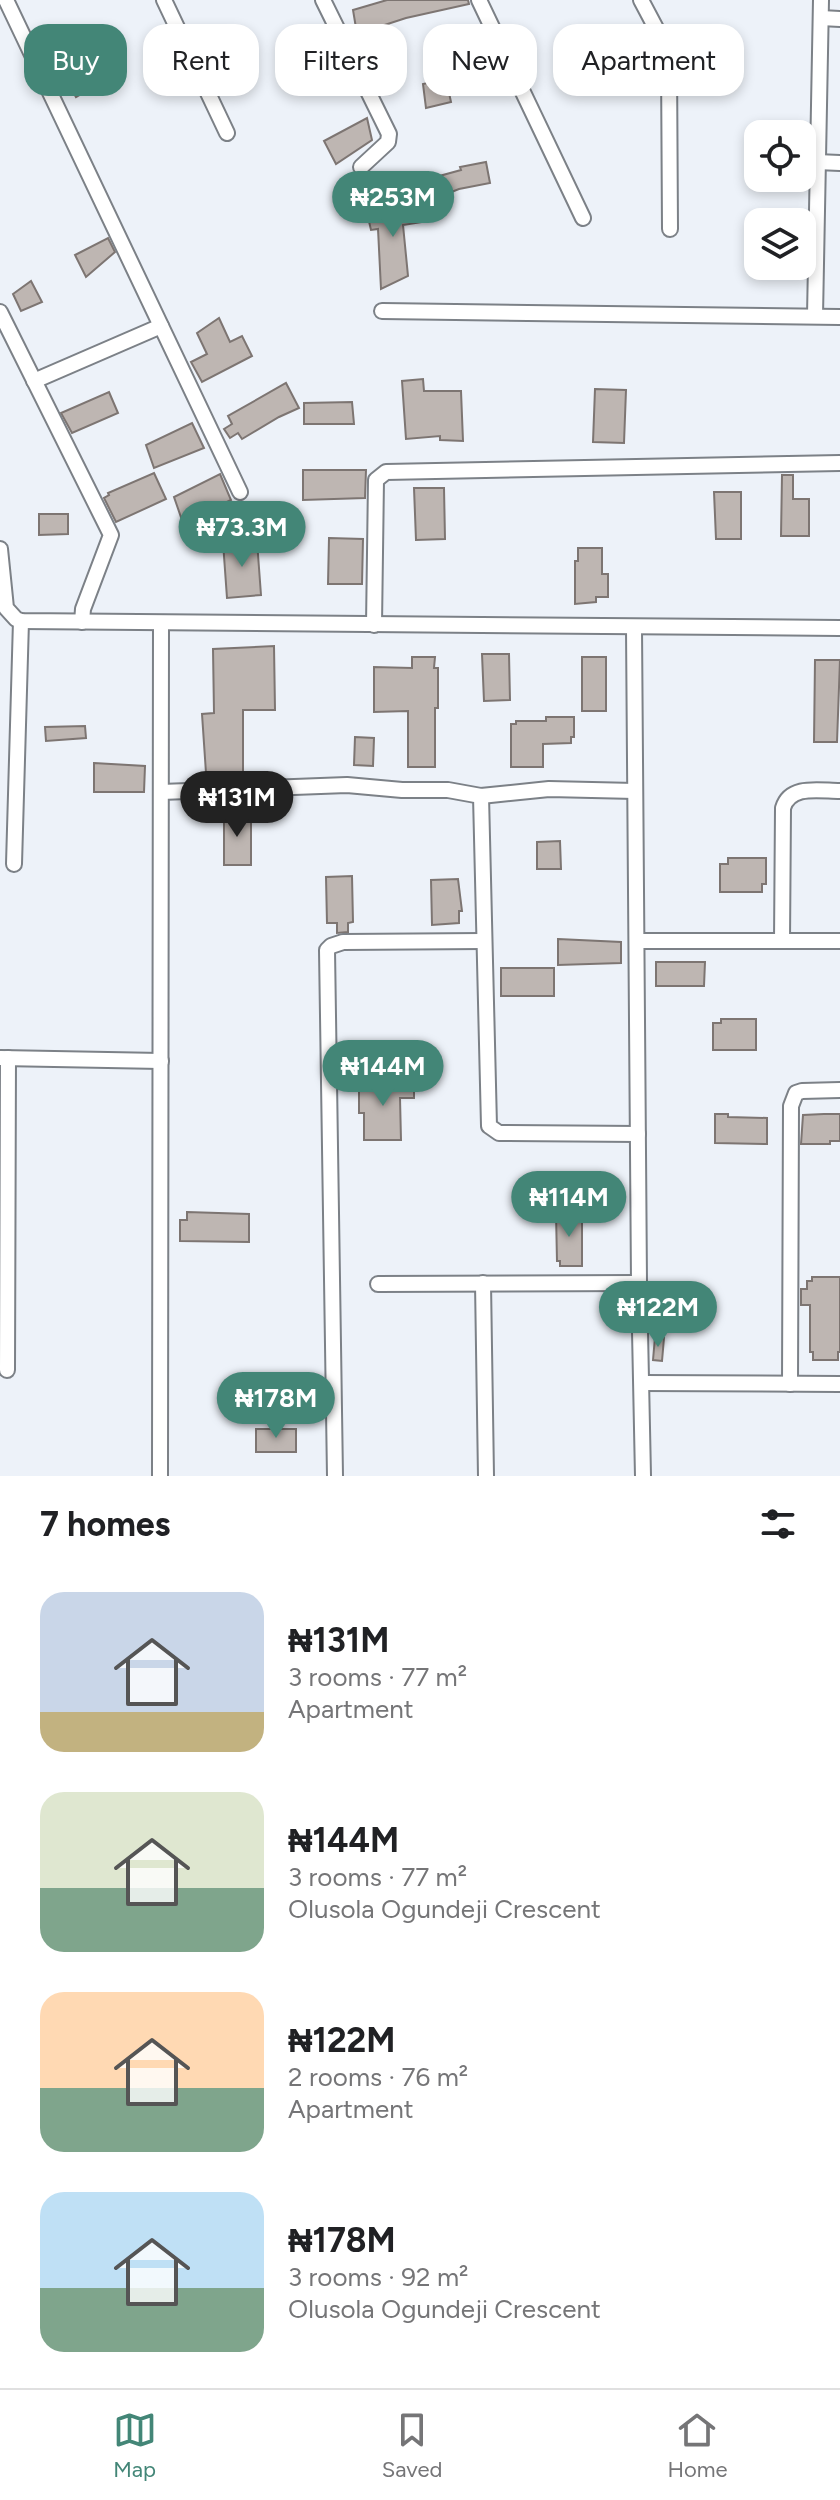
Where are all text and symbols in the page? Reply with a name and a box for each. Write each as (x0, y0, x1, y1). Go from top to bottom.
chip: Buy (24, 24, 127, 96)
chip: Rent (143, 24, 259, 96)
chip: Filters (275, 24, 407, 96)
chip: New (423, 24, 537, 96)
chip: Apartment (553, 24, 744, 96)
map controls (744, 120, 816, 280)
button: locate (744, 120, 816, 192)
pin: ₦253M (337, 171, 449, 239)
text: ₦253M (350, 181, 436, 213)
button: layers (744, 208, 816, 280)
pin: ₦73.3M (177, 501, 307, 569)
text: ₦73.3M (197, 511, 287, 543)
pin: ₦131M (181, 771, 293, 839)
text: ₦131M (198, 781, 276, 813)
pin: ₦144M (327, 1040, 439, 1108)
text: ₦144M (341, 1050, 425, 1082)
pin: ₦114M (513, 1171, 625, 1239)
text: ₦114M (529, 1181, 609, 1213)
pin: ₦122M (602, 1281, 714, 1349)
text: ₦122M (617, 1291, 699, 1323)
pin: ₦178M (220, 1372, 332, 1440)
text: ₦178M (235, 1382, 317, 1414)
icon: filters (756, 1502, 800, 1546)
text: 7 homes (40, 1504, 170, 1545)
text: ₦131M (288, 1620, 389, 1661)
icon: home (104, 1624, 200, 1720)
text: 3 rooms · 77 m² (288, 1661, 467, 1693)
text: Apartment (288, 1693, 414, 1725)
text: ₦144M (288, 1820, 399, 1861)
icon: home (104, 1824, 200, 1920)
text: 3 rooms · 77 m² (288, 1861, 467, 1893)
text: Olusola Ogundeji Crescent (288, 1893, 601, 1925)
text: ₦122M (288, 2020, 395, 2061)
icon: home (104, 2024, 200, 2120)
text: 2 rooms · 76 m² (288, 2061, 468, 2093)
text: Apartment (288, 2093, 414, 2125)
text: ₦178M (288, 2220, 396, 2261)
icon: home (104, 2224, 200, 2320)
text: 3 rooms · 92 m² (288, 2261, 468, 2293)
text: Olusola Ogundeji Crescent (288, 2293, 601, 2325)
tab: Map (113, 2408, 157, 2483)
tab: Saved (382, 2408, 442, 2483)
tab: Home (667, 2408, 727, 2483)

